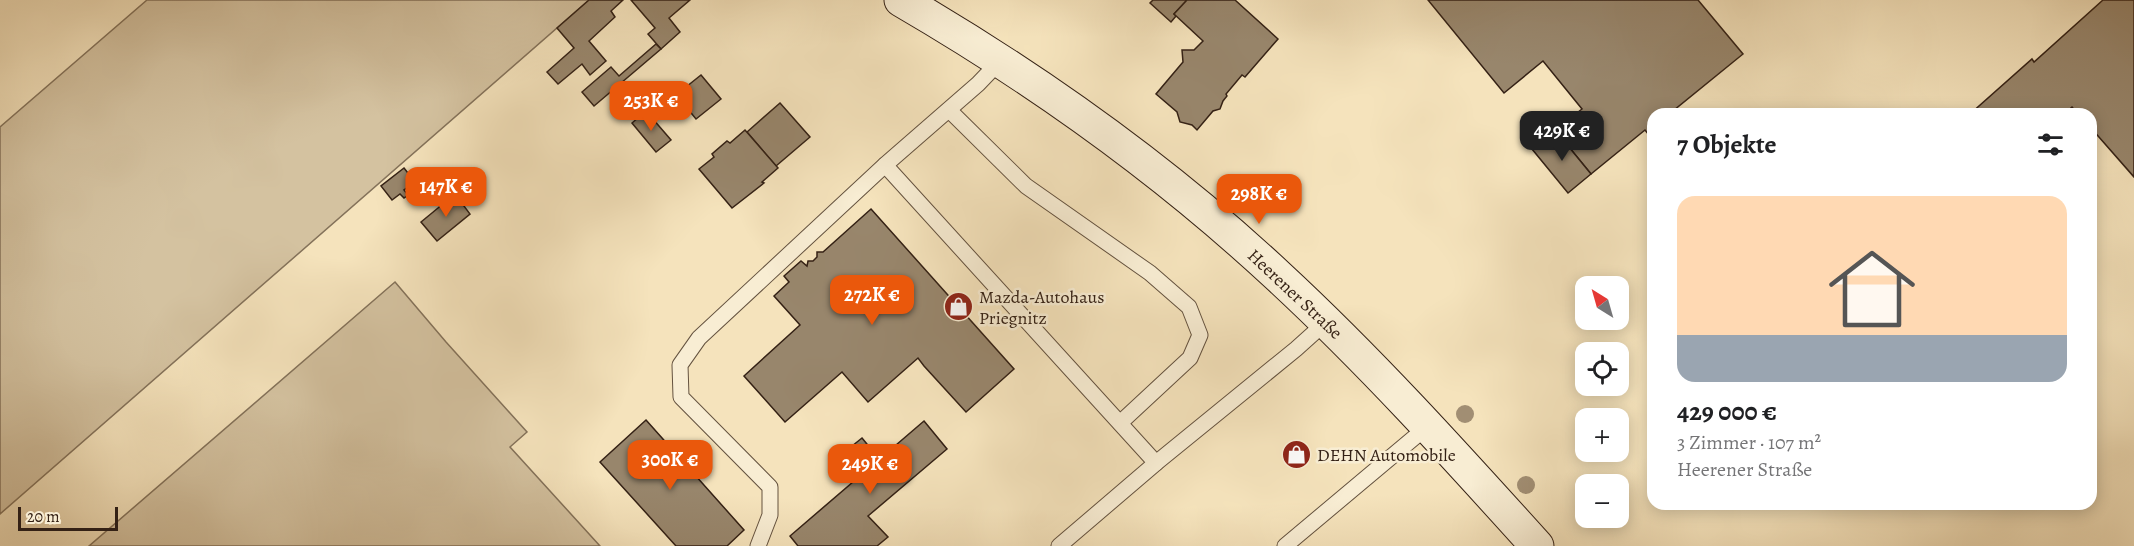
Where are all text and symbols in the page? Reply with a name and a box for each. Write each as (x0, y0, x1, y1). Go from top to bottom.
pin: 253K € (602, 81, 700, 132)
text: 253K € (624, 87, 678, 114)
pin: 429K € (1513, 111, 1611, 162)
text: 429K € (1534, 117, 1590, 144)
text: 7 Objekte (1677, 127, 1777, 162)
icon: filters (2034, 128, 2067, 161)
pin: 147K € (397, 167, 495, 218)
text: 147K € (419, 173, 473, 200)
pin: 298K € (1210, 174, 1308, 225)
text: 298K € (1231, 180, 1287, 207)
icon: home (1818, 235, 1926, 343)
street label: Heerener Straße (1242, 244, 1348, 344)
pin: 272K € (823, 275, 921, 326)
north arrow (1575, 276, 1629, 330)
map controls (1575, 276, 1629, 528)
text: 272K € (844, 281, 900, 308)
place label: Mazda-Autohaus Priegnitz (979, 285, 1105, 330)
shop icon: Mazda-Autohaus Priegnitz (942, 291, 974, 323)
button: locate (1575, 342, 1629, 396)
text: 429 000 € (1677, 394, 1777, 429)
button: + (1575, 408, 1629, 462)
text: 3 Zimmer · 107 m² (1677, 429, 1821, 456)
shop icon: DEHN Automobile (1280, 439, 1312, 471)
pin: 300K € (621, 440, 719, 491)
place label: DEHN Automobile (1317, 443, 1456, 467)
pin: 249K € (821, 444, 919, 495)
text: 300K € (642, 446, 698, 473)
text: 249K € (842, 450, 898, 477)
text: Heerener Straße (1677, 456, 1812, 483)
button: − (1575, 474, 1629, 528)
scale bar (18, 504, 118, 532)
text: 20 m (27, 506, 60, 528)

